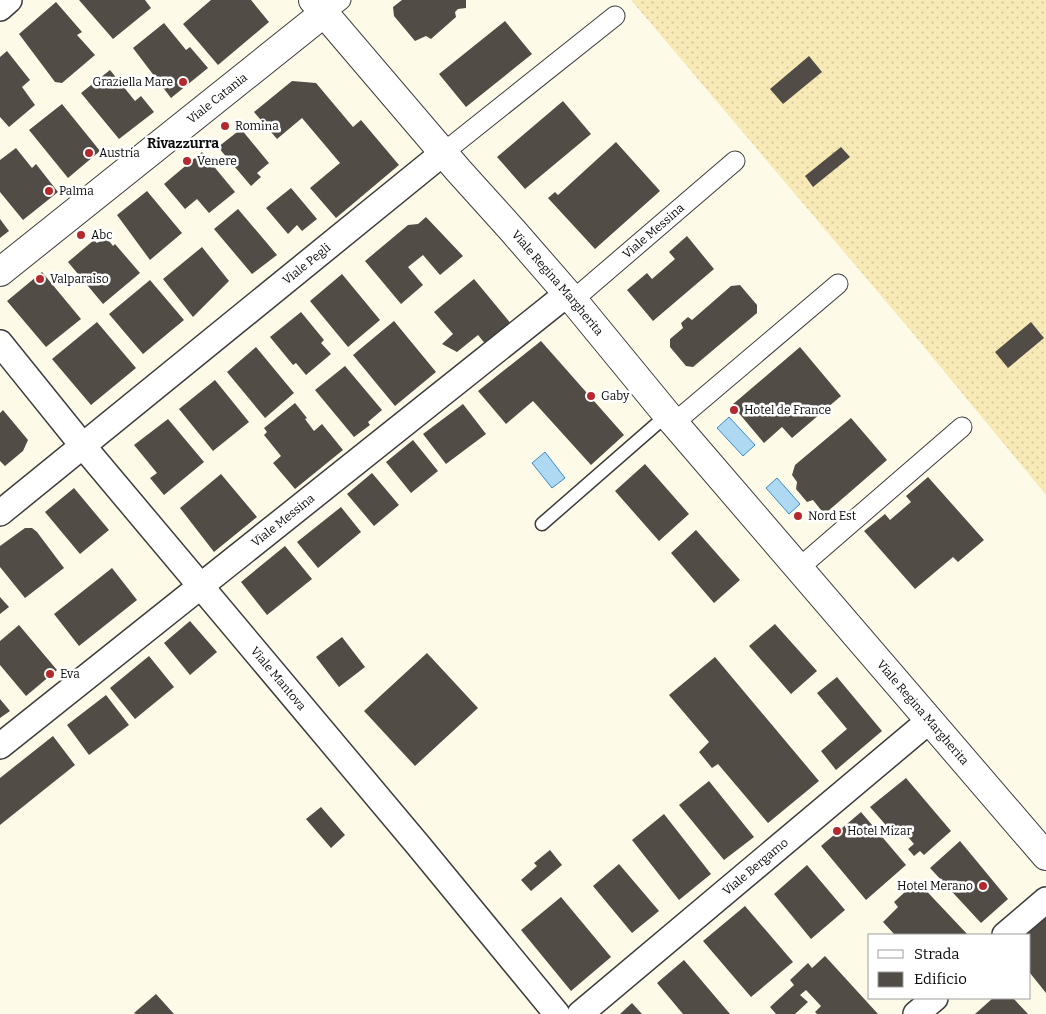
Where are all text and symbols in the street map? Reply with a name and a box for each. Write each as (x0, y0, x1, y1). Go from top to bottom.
street label: Viale Catania (184, 70, 250, 127)
place label: Graziella Mare (92, 75, 173, 89)
marker: Graziella Mare (177, 76, 189, 88)
place label: Romina (235, 119, 279, 133)
marker: Romina (219, 120, 231, 132)
district label: Rivazzurra (147, 135, 219, 152)
place label: Austria (99, 146, 140, 160)
marker: Austria (83, 147, 95, 159)
place label: Venere (197, 154, 237, 168)
marker: Venere (181, 155, 193, 167)
place label: Palma (59, 184, 94, 198)
marker: Palma (43, 185, 55, 197)
street label: Viale Messina (620, 200, 687, 261)
place label: Abc (91, 228, 112, 242)
street label: Viale Regina Margherita (509, 228, 606, 339)
marker: Abc (75, 229, 87, 241)
street label: Viale Pegli (280, 240, 334, 287)
place label: Valparaiso (50, 272, 109, 286)
marker: Valparaiso (34, 273, 46, 285)
place label: Gaby (601, 389, 630, 403)
marker: Gaby (585, 390, 597, 402)
place label: Hotel de France (744, 403, 831, 417)
marker: Hotel de France (728, 404, 740, 416)
street label: Viale Messina (249, 491, 318, 550)
place label: Nord Est (808, 509, 857, 523)
marker: Nord Est (792, 510, 804, 522)
street label: Viale Mantova (248, 644, 309, 713)
street label: Viale Regina Margherita (874, 657, 972, 768)
place label: Eva (60, 667, 80, 681)
marker: Eva (44, 668, 56, 680)
place label: Hotel Mizar (847, 824, 912, 838)
marker: Hotel Mizar (831, 825, 843, 837)
street label: Viale Bergamo (720, 835, 791, 898)
place label: Hotel Merano (897, 879, 973, 893)
marker: Hotel Merano (977, 880, 989, 892)
legend (868, 934, 1031, 999)
text: Strada (914, 945, 960, 963)
text: Edificio (914, 970, 967, 988)

